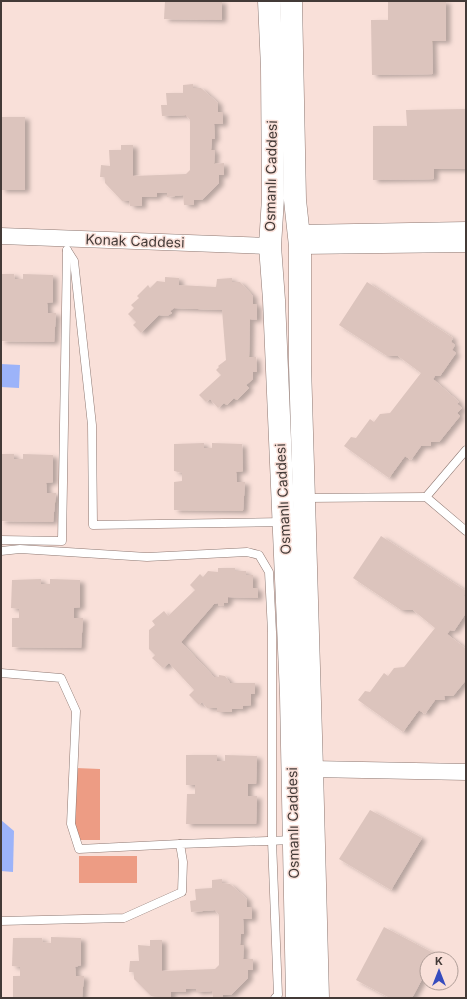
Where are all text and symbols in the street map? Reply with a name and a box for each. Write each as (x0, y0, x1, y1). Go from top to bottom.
street label: Osmanlı Caddesi (261, 120, 280, 232)
street label: Konak Caddesi (85, 230, 185, 251)
street label: Osmanlı Caddesi (271, 443, 294, 555)
street label: Osmanlı Caddesi (283, 767, 302, 879)
north arrow (419, 951, 459, 991)
text: K (435, 954, 443, 968)

